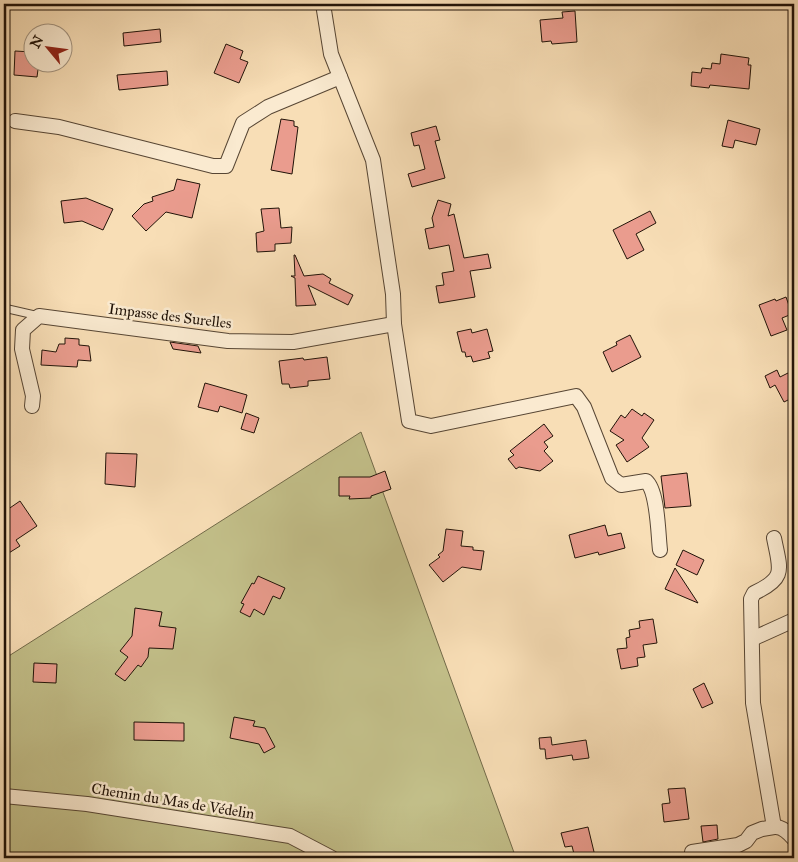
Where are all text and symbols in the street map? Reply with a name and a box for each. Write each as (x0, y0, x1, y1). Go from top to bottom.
north arrow (22, 22, 72, 72)
text: N (27, 33, 47, 51)
street label: Impasse des Surelles (107, 300, 233, 332)
street label: Chemin du Mas de Védelin (90, 779, 256, 823)

